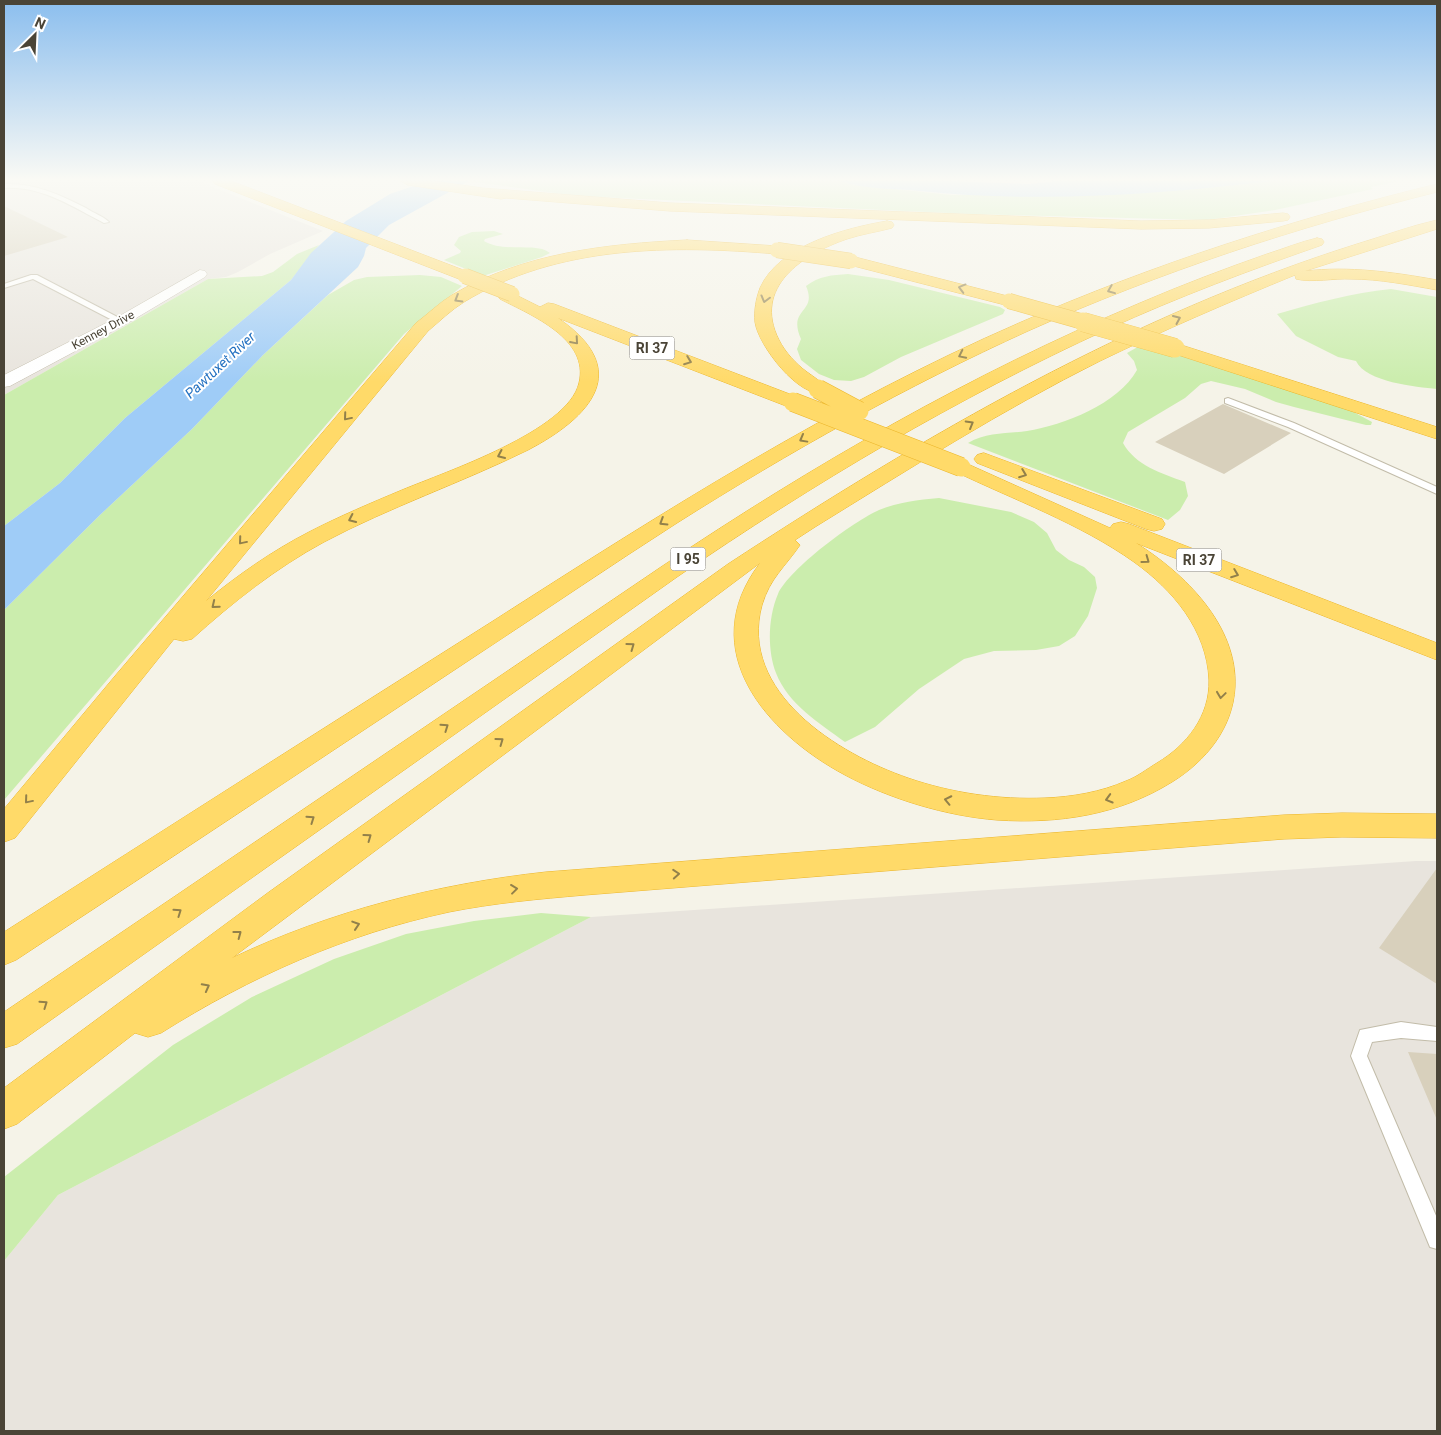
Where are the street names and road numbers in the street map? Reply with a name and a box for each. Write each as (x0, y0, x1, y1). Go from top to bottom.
street label: Kenney Drive (69, 308, 137, 352)
road number: RI 37 (630, 336, 674, 359)
road number: I 95 (670, 548, 706, 570)
road number: RI 37 (1176, 548, 1222, 572)

